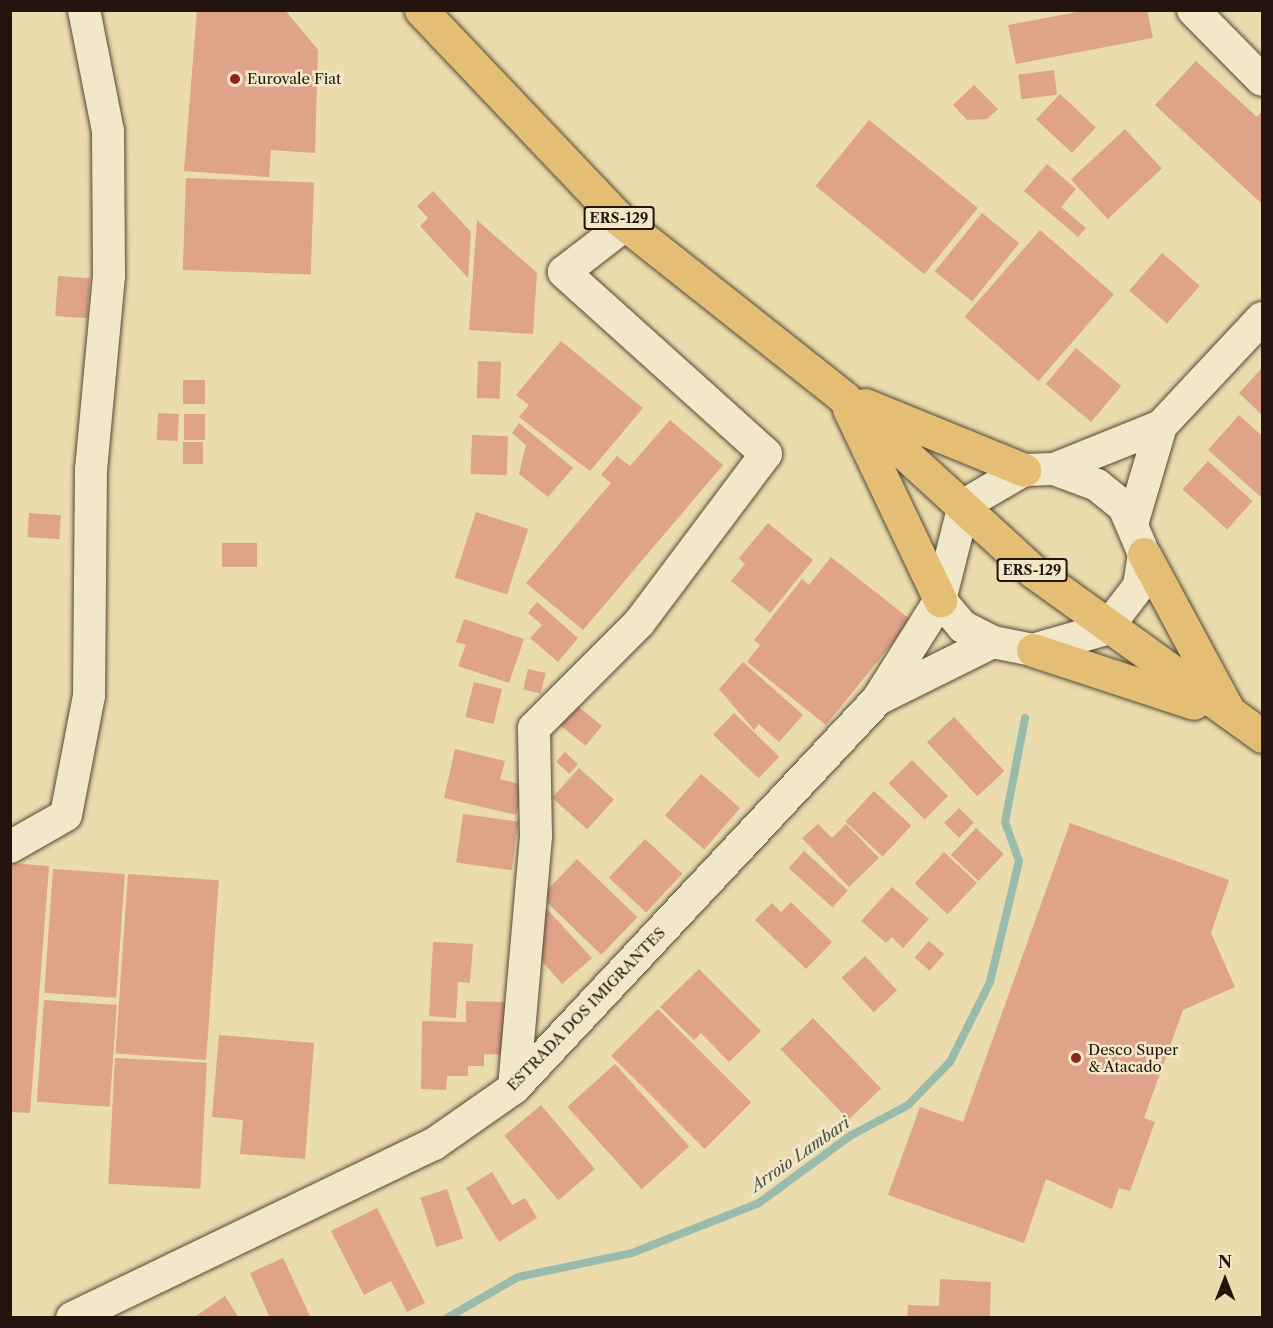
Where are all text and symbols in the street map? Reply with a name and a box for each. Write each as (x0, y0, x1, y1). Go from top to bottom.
place label: Eurovale Fiat (247, 70, 341, 88)
marker: Eurovale Fiat (228, 72, 242, 86)
road number: ERS-129 (583, 207, 655, 229)
road number: ERS-129 (996, 559, 1068, 581)
street label: ESTRADA DOS IMIGRANTES (503, 923, 669, 1095)
place label: Desco Super & Atacado (1088, 1040, 1178, 1075)
marker: Desco Super & Atacado (1069, 1051, 1083, 1065)
water label: Arroio Lambari (747, 1113, 853, 1195)
north arrow (1195, 1250, 1255, 1310)
text: N (1218, 1252, 1232, 1272)

